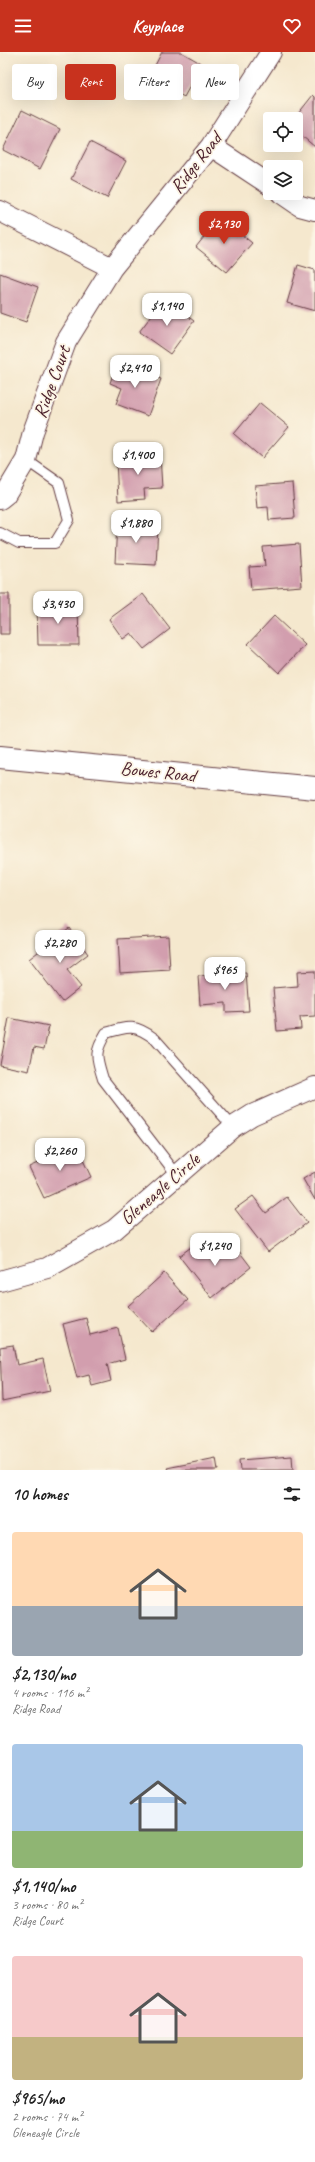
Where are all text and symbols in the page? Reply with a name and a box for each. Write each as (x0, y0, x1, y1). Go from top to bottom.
icon: menu (12, 15, 34, 37)
text: Keyplace (132, 15, 183, 37)
icon: heart (281, 15, 303, 37)
chip: Buy (12, 64, 57, 100)
chip: Rent (65, 64, 116, 100)
chip: Filters (124, 64, 183, 100)
chip: New (191, 64, 239, 100)
map controls (263, 112, 303, 200)
button: locate (263, 112, 303, 152)
street label: Ridge Road (165, 126, 229, 198)
button: layers (263, 160, 303, 200)
pin: $2,130 (191, 211, 257, 245)
text: $2,130 (208, 216, 240, 232)
pin: $1,140 (134, 293, 200, 327)
text: $1,140 (151, 298, 183, 314)
street label: Ridge Court (28, 341, 77, 421)
pin: $2,410 (102, 355, 168, 389)
text: $2,410 (119, 360, 151, 376)
pin: $1,400 (105, 442, 171, 476)
text: $1,400 (122, 447, 154, 463)
pin: $1,880 (103, 510, 169, 544)
text: $1,880 (120, 515, 152, 531)
pin: $3,430 (25, 591, 91, 625)
text: $3,430 (42, 596, 74, 612)
street label: Bowes Road (119, 756, 199, 788)
pin: $2,280 (27, 930, 93, 964)
text: $2,280 (44, 935, 76, 951)
pin: $965 (201, 957, 249, 991)
text: $965 (213, 962, 237, 978)
pin: $2,260 (27, 1138, 93, 1172)
text: $2,260 (44, 1143, 76, 1159)
street label: Gleneagle Circle (115, 1147, 206, 1230)
pin: $1,240 (182, 1233, 248, 1267)
text: $1,240 (199, 1238, 231, 1254)
icon: filters (281, 1483, 303, 1505)
text: 10 homes (12, 1484, 68, 1505)
icon: home (122, 1558, 194, 1630)
text: $2,130/mo (12, 1664, 75, 1685)
text: 4 rooms · 116 m² (12, 1685, 88, 1701)
text: Ridge Road (12, 1701, 60, 1717)
icon: home (122, 1770, 194, 1842)
text: $1,140/mo (12, 1876, 75, 1897)
text: 3 rooms · 80 m² (12, 1897, 82, 1913)
text: Ridge Court (12, 1913, 63, 1929)
icon: home (122, 1982, 194, 2054)
text: $965/mo (12, 2088, 64, 2109)
text: 2 rooms · 74 m² (12, 2109, 82, 2125)
text: Gleneagle Circle (12, 2125, 79, 2141)

